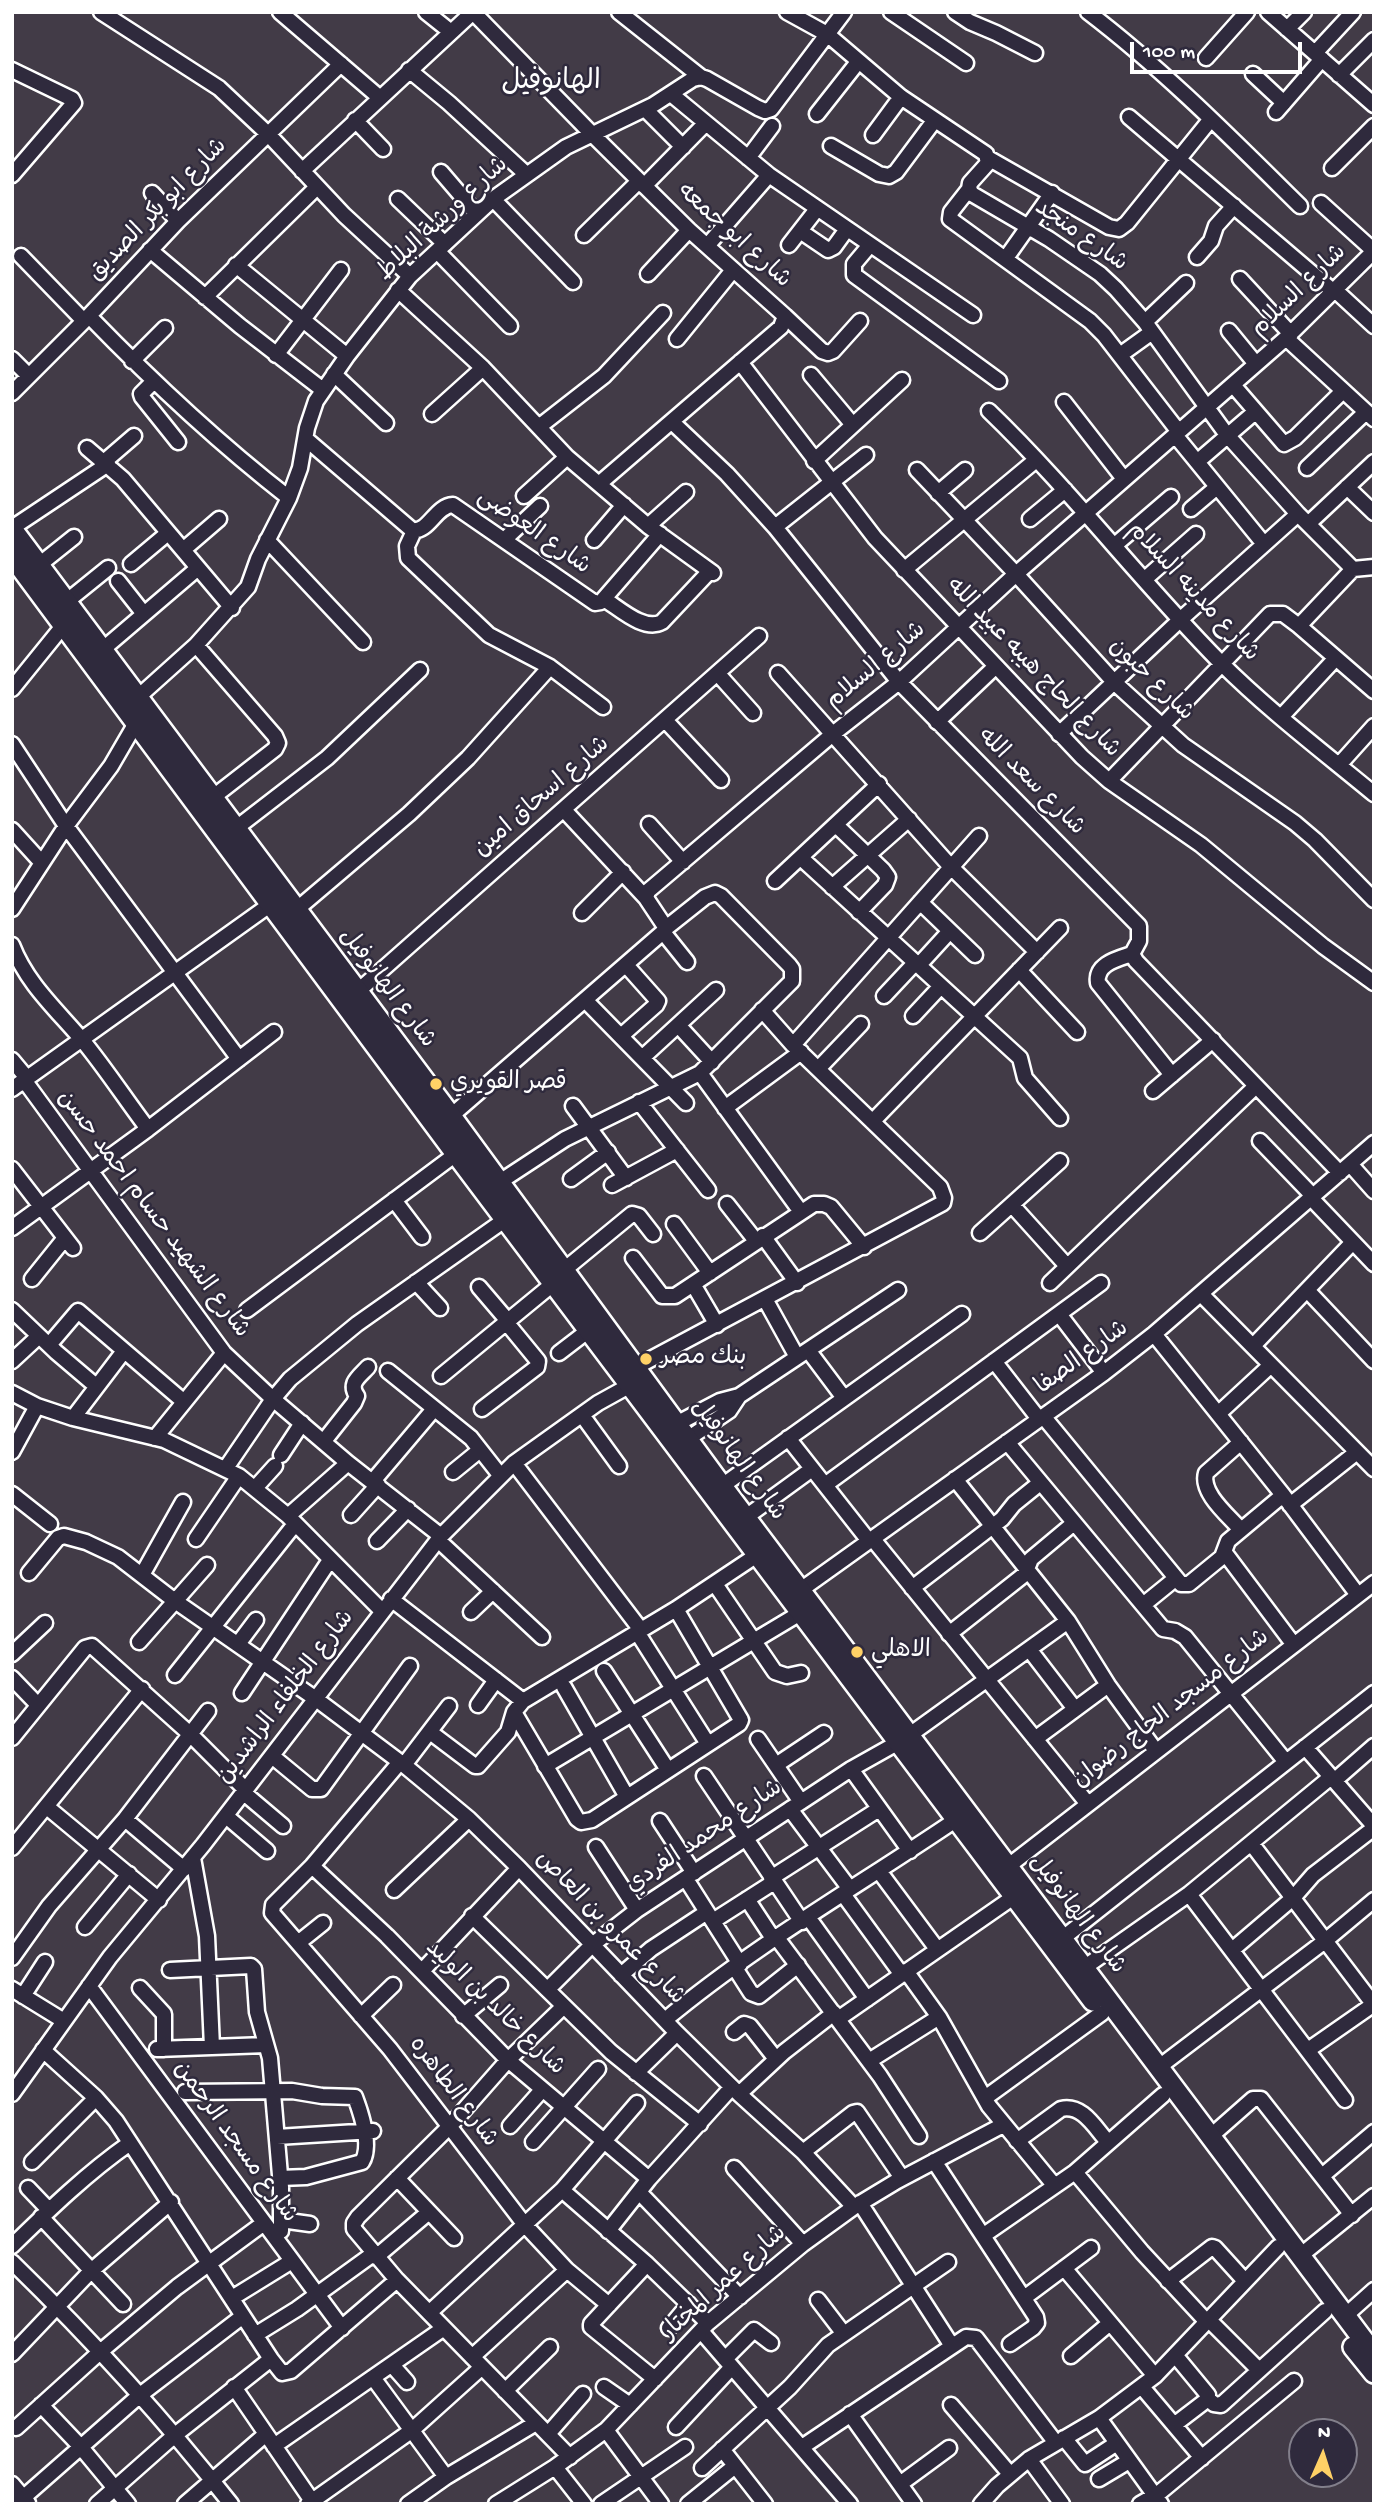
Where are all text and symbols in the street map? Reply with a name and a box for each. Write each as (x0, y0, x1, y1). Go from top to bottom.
scale bar (1134, 28, 1306, 72)
text: 100 m (1143, 41, 1195, 66)
district label: الهانوفيل (501, 67, 601, 101)
street label: شارع ابو بكر الصديق (83, 133, 235, 289)
street label: شارع ورشة البلاط (372, 152, 516, 288)
street label: شارع ابو جمعه (670, 178, 796, 296)
street label: شارع منجد (1028, 195, 1132, 279)
street label: شارع السلام (1246, 239, 1354, 345)
street label: شارع العوضى (471, 484, 595, 582)
street label: شارع مدينه السلام (1120, 517, 1264, 669)
street label: شارع الحاج هيبه عبيد الله (939, 573, 1125, 765)
street label: شارع السلام (821, 617, 933, 717)
street label: شارع حبون (1101, 633, 1199, 729)
street label: شارع سعد الله (970, 723, 1090, 843)
street label: شارع اسحاق امين (469, 731, 617, 865)
street label: شارع الهانوفيل (331, 923, 441, 1055)
place label: قصر القويري (450, 1070, 567, 1098)
marker: قصر القويري (428, 1076, 444, 1092)
street label: شارع الشهيد حسام احمد حسن (49, 1085, 255, 1345)
street label: شارع الصفا (1031, 1315, 1135, 1403)
place label: بنك مصر (660, 1345, 746, 1373)
marker: بنك مصر (638, 1351, 654, 1367)
street label: شارع الهانوفيل (683, 1395, 791, 1527)
street label: شارع الخلفاء الراشدين (212, 1605, 362, 1791)
street label: شارع مسجد الحاج رضوان (1068, 1624, 1276, 1796)
place label: الاهلي (871, 1638, 931, 1666)
marker: الاهلي (849, 1644, 865, 1660)
street label: شارع محمد الفردي (621, 1775, 789, 1901)
street label: شارع عمرو بن العاص (528, 1846, 690, 2012)
street label: شارع الهانوفيل (1021, 1849, 1131, 1981)
street label: شارع خالد بن الوليد (418, 1935, 570, 2083)
street label: شارع الطاهره (401, 2032, 503, 2154)
street label: شارع مسجد الرحمن (166, 2056, 302, 2230)
street label: شارع عمر المختار (656, 2220, 794, 2348)
north arrow (1288, 2418, 1358, 2488)
text: N (1317, 2422, 1331, 2445)

